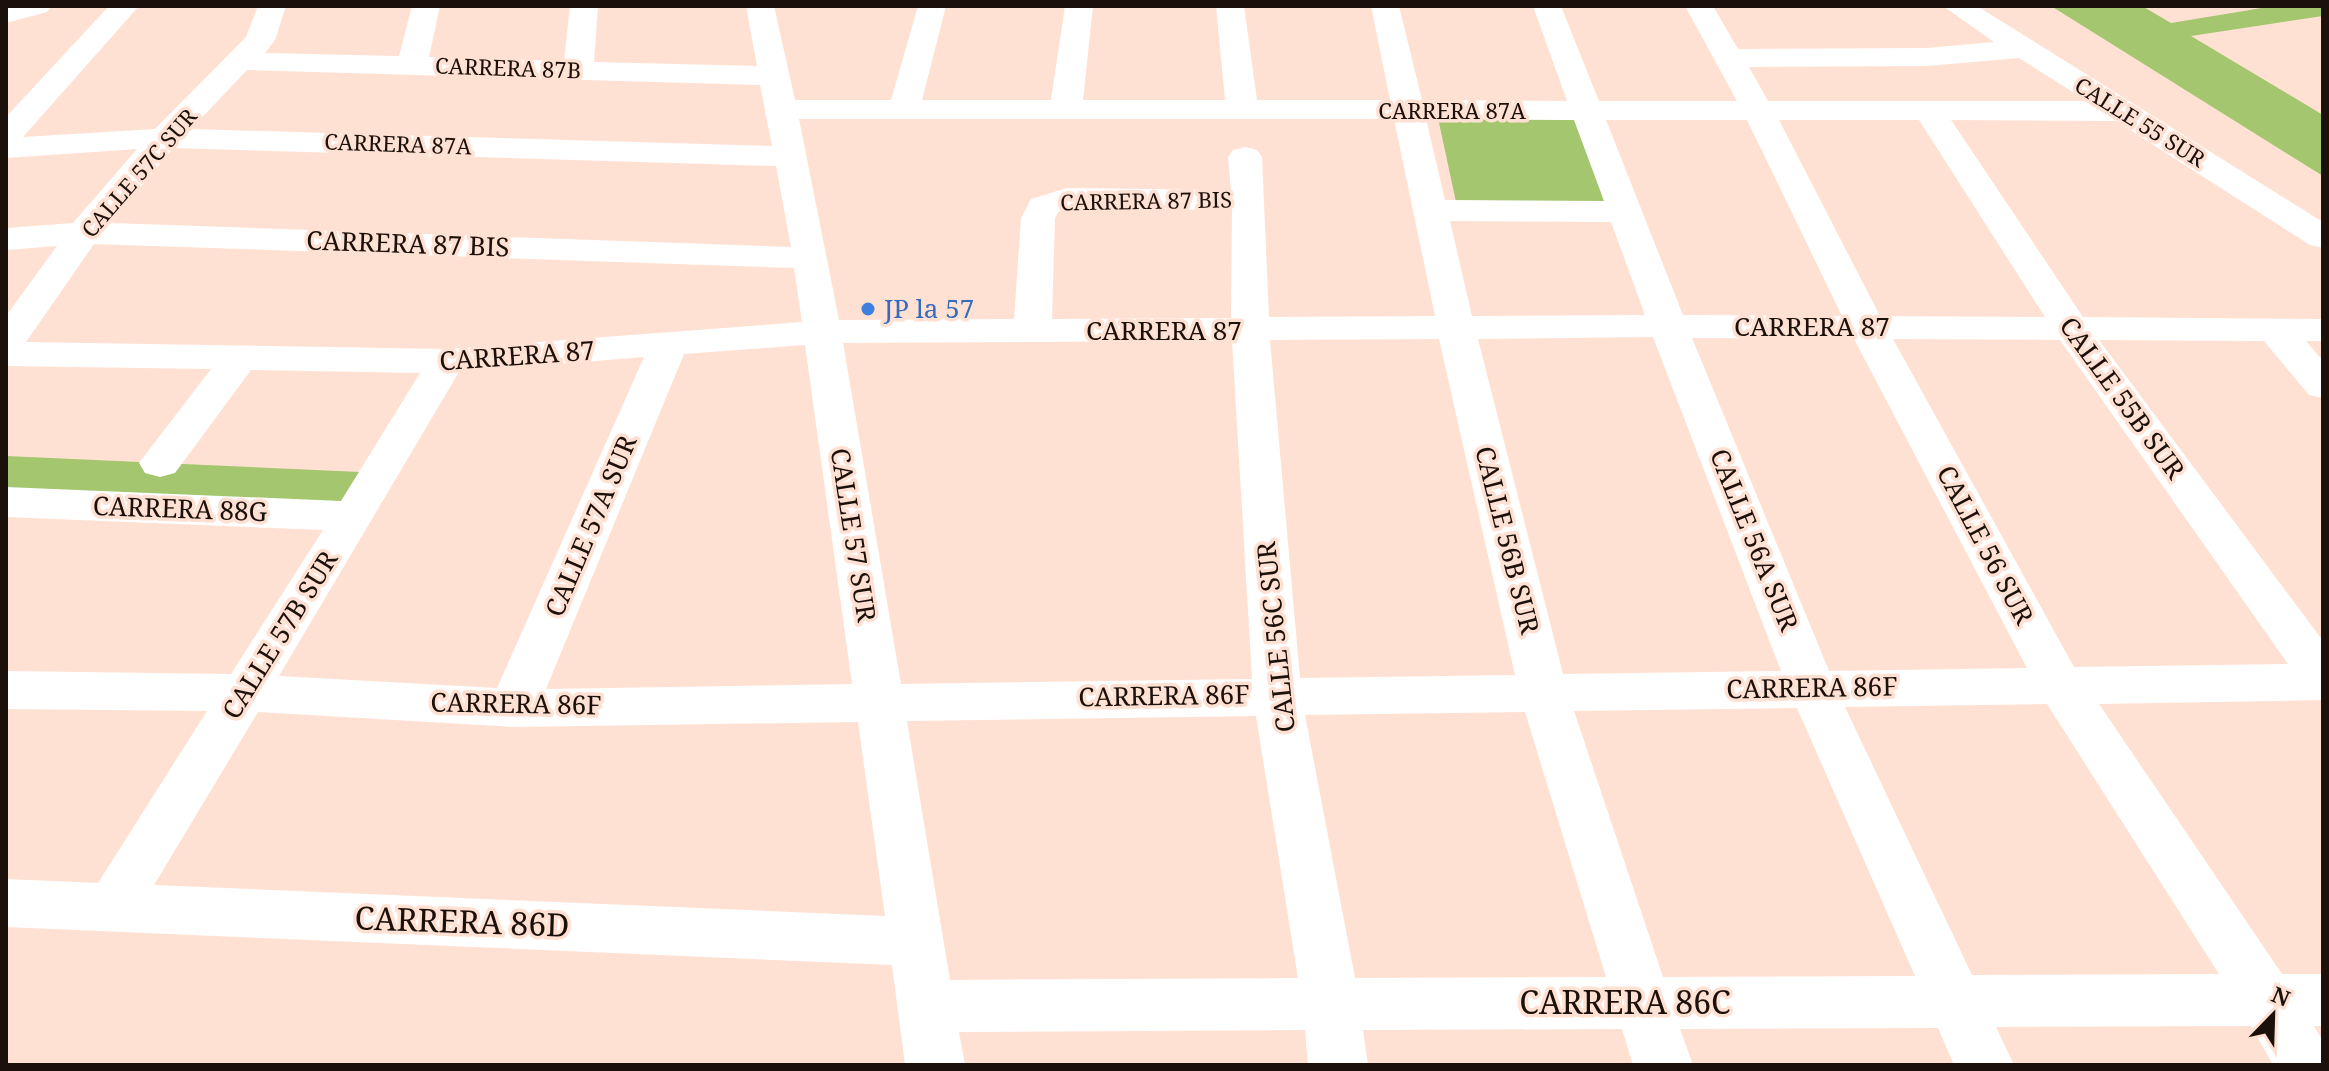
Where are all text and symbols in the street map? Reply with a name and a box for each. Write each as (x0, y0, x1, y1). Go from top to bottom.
street label: CARRERA 87B (434, 49, 582, 85)
street label: CALLE 55 SUR (2070, 69, 2212, 173)
street label: CARRERA 87A (1378, 95, 1526, 125)
street label: CALLE 57C SUR (74, 101, 203, 243)
street label: CARRERA 87A (324, 125, 473, 161)
street label: CARRERA 87 BIS (1060, 184, 1232, 216)
street label: CARRERA 87 BIS (306, 221, 510, 265)
place label: JP la 57 (883, 290, 974, 326)
marker: JP la 57 (859, 300, 877, 318)
street label: CARRERA 87 (1734, 308, 1890, 344)
street label: CALLE 55B SUR (2052, 309, 2194, 487)
street label: CARRERA 87 (1086, 312, 1242, 348)
street label: CARRERA 87 (438, 332, 596, 378)
street label: CALLE 57A SUR (536, 429, 645, 622)
street label: CALLE 56B SUR (1467, 442, 1549, 638)
street label: CALLE 56A SUR (1702, 443, 1808, 637)
street label: CALLE 57 SUR (822, 445, 886, 625)
street label: CALLE 56 SUR (1929, 459, 2043, 631)
street label: CARRERA 88G (92, 487, 268, 529)
street label: CALLE 56C SUR (1247, 539, 1303, 734)
street label: CALLE 57B SUR (213, 543, 346, 726)
street label: CARRERA 86F (1726, 668, 1898, 706)
street label: CARRERA 86F (1078, 676, 1250, 714)
street label: CARRERA 86F (430, 684, 602, 722)
street label: CARRERA 86D (354, 895, 570, 946)
north arrow (2233, 975, 2313, 1055)
text: N (2267, 978, 2295, 1013)
street label: CARRERA 86C (1519, 980, 1731, 1023)

